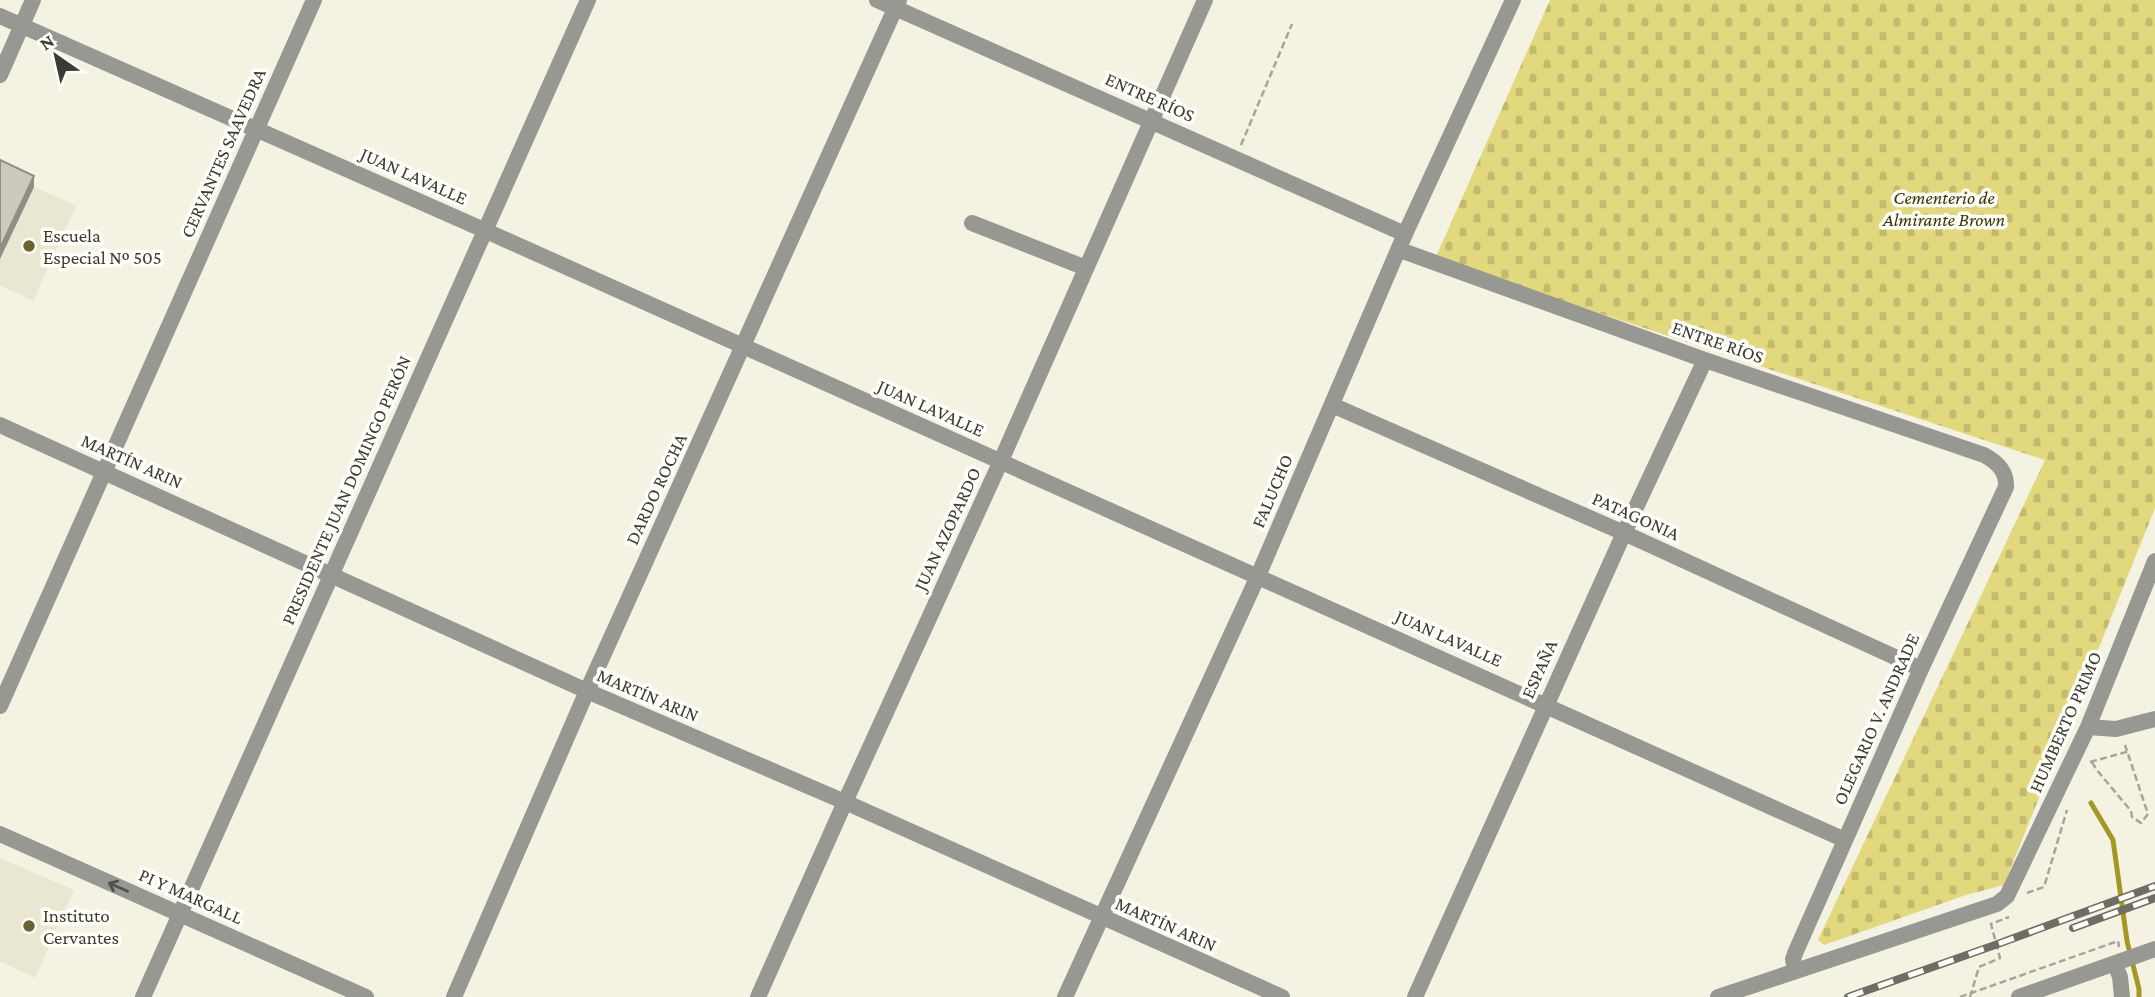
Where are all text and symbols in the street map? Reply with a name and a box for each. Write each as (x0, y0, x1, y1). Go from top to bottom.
north arrow (21, 21, 91, 91)
text: N (36, 30, 58, 55)
street label: CERVANTES SAAVEDRA (176, 65, 270, 241)
street label: ENTRE RÍOS (1102, 68, 1198, 126)
street label: JUAN LAVALLE (356, 142, 471, 209)
park label: Cementerio de Almirante Brown (1882, 187, 2005, 230)
place label: Escuela Especial Nº 505 (43, 225, 162, 268)
marker: Escuela Especial Nº 505 (21, 238, 37, 254)
street label: ENTRE RÍOS (1669, 317, 1767, 368)
street label: PRESIDENTE JUAN DOMINGO PERÓN (277, 352, 415, 628)
street label: JUAN LAVALLE (873, 374, 988, 441)
street label: MARTÍN ARIN (78, 429, 186, 493)
street label: DARDO ROCHA (621, 430, 691, 548)
street label: FALUCHO (1247, 451, 1297, 531)
street label: JUAN AZOPARDO (908, 464, 985, 596)
street label: PATAGONIA (1589, 487, 1683, 545)
street label: JUAN LAVALLE (1391, 604, 1506, 671)
street label: OLEGARIO V. ANDRADE (1829, 630, 1923, 808)
street label: ESPAÑA (1517, 636, 1561, 702)
street label: HUMBERTO PRIMO (2024, 648, 2106, 796)
street label: MARTÍN ARIN (594, 664, 702, 726)
street label: PI Y MARGALL (136, 864, 247, 928)
one-way arrow (108, 880, 129, 893)
street label: MARTÍN ARIN (1112, 892, 1220, 956)
place label: Instituto Cervantes (43, 905, 119, 948)
marker: Instituto Cervantes (21, 918, 37, 934)

